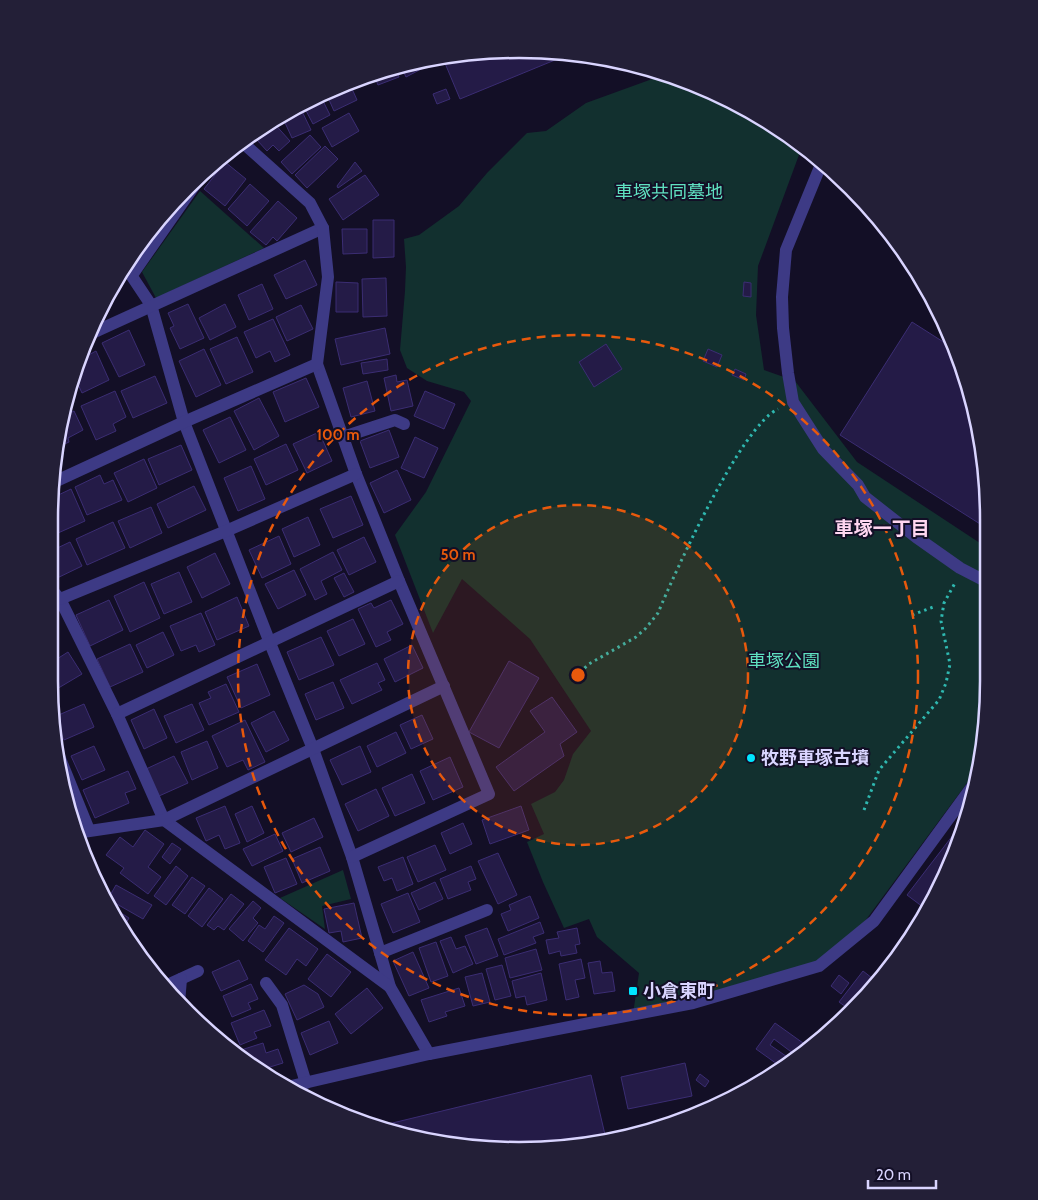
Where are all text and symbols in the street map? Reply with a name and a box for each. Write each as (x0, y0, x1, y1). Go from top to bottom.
park label: 車塚共同墓地 (615, 181, 723, 203)
text: 100 m (316, 426, 360, 444)
district label: 車塚一丁目 (834, 517, 930, 540)
text: 50 m (440, 546, 476, 564)
park label: 車塚公園 (748, 650, 820, 672)
centre of rings (569, 666, 587, 684)
place label: 牧野車塚古墳 (761, 747, 869, 769)
marker: 牧野車塚古墳 (745, 752, 757, 764)
place label: 小倉東町 (643, 980, 715, 1002)
marker: 小倉東町 (627, 985, 639, 997)
scale bar (868, 1158, 936, 1190)
text: 20 m (876, 1166, 911, 1184)

